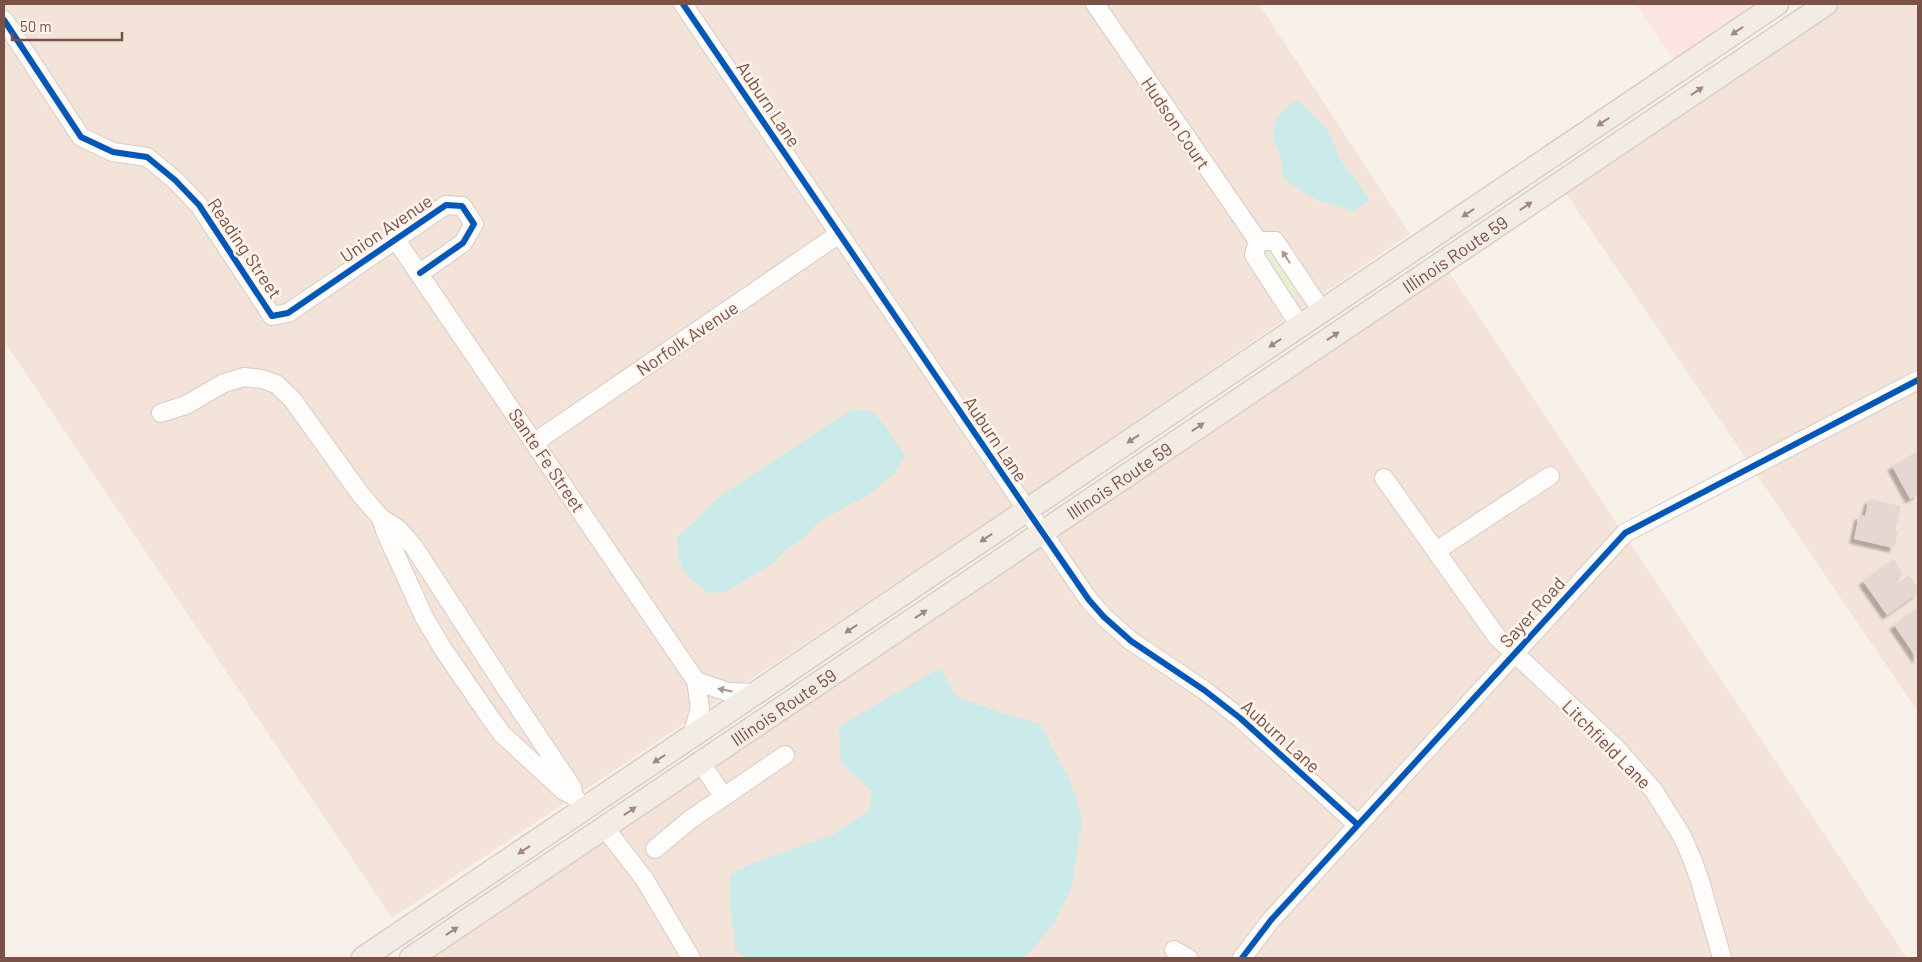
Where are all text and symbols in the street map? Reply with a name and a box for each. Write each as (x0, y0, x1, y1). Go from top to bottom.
scale bar (12, 10, 122, 42)
text: 50 m (20, 17, 52, 35)
one-way arrow (1730, 26, 1744, 36)
street label: Auburn Lane (732, 57, 806, 151)
street label: Hudson Court (1137, 73, 1215, 173)
one-way arrow (1690, 86, 1704, 95)
one-way arrow (1596, 117, 1609, 127)
street label: Union Avenue (336, 189, 436, 267)
street label: Reading Street (203, 194, 287, 302)
one-way arrow (1519, 201, 1533, 211)
one-way arrow (1461, 208, 1474, 218)
street label: Illinois Route 59 (1398, 211, 1512, 298)
one-way arrow (1281, 250, 1291, 264)
street label: Norfolk Avenue (632, 296, 742, 380)
one-way arrow (1326, 331, 1340, 341)
one-way arrow (1268, 338, 1282, 348)
street label: Auburn Lane (959, 392, 1033, 486)
street label: Sante Fe Street (504, 404, 590, 516)
one-way arrow (1192, 422, 1205, 432)
one-way arrow (1126, 434, 1139, 444)
street label: Illinois Route 59 (1062, 437, 1176, 524)
one-way arrow (979, 533, 993, 543)
street label: Sayer Road (1495, 572, 1569, 652)
one-way arrow (914, 610, 928, 619)
one-way arrow (845, 624, 858, 633)
street label: Illinois Route 59 (726, 664, 840, 750)
one-way arrow (716, 686, 732, 694)
street label: Auburn Lane (1237, 695, 1325, 777)
street label: Litchfield Lane (1558, 695, 1656, 793)
one-way arrow (652, 754, 666, 764)
one-way arrow (623, 806, 637, 816)
one-way arrow (517, 845, 531, 854)
one-way arrow (445, 926, 458, 936)

